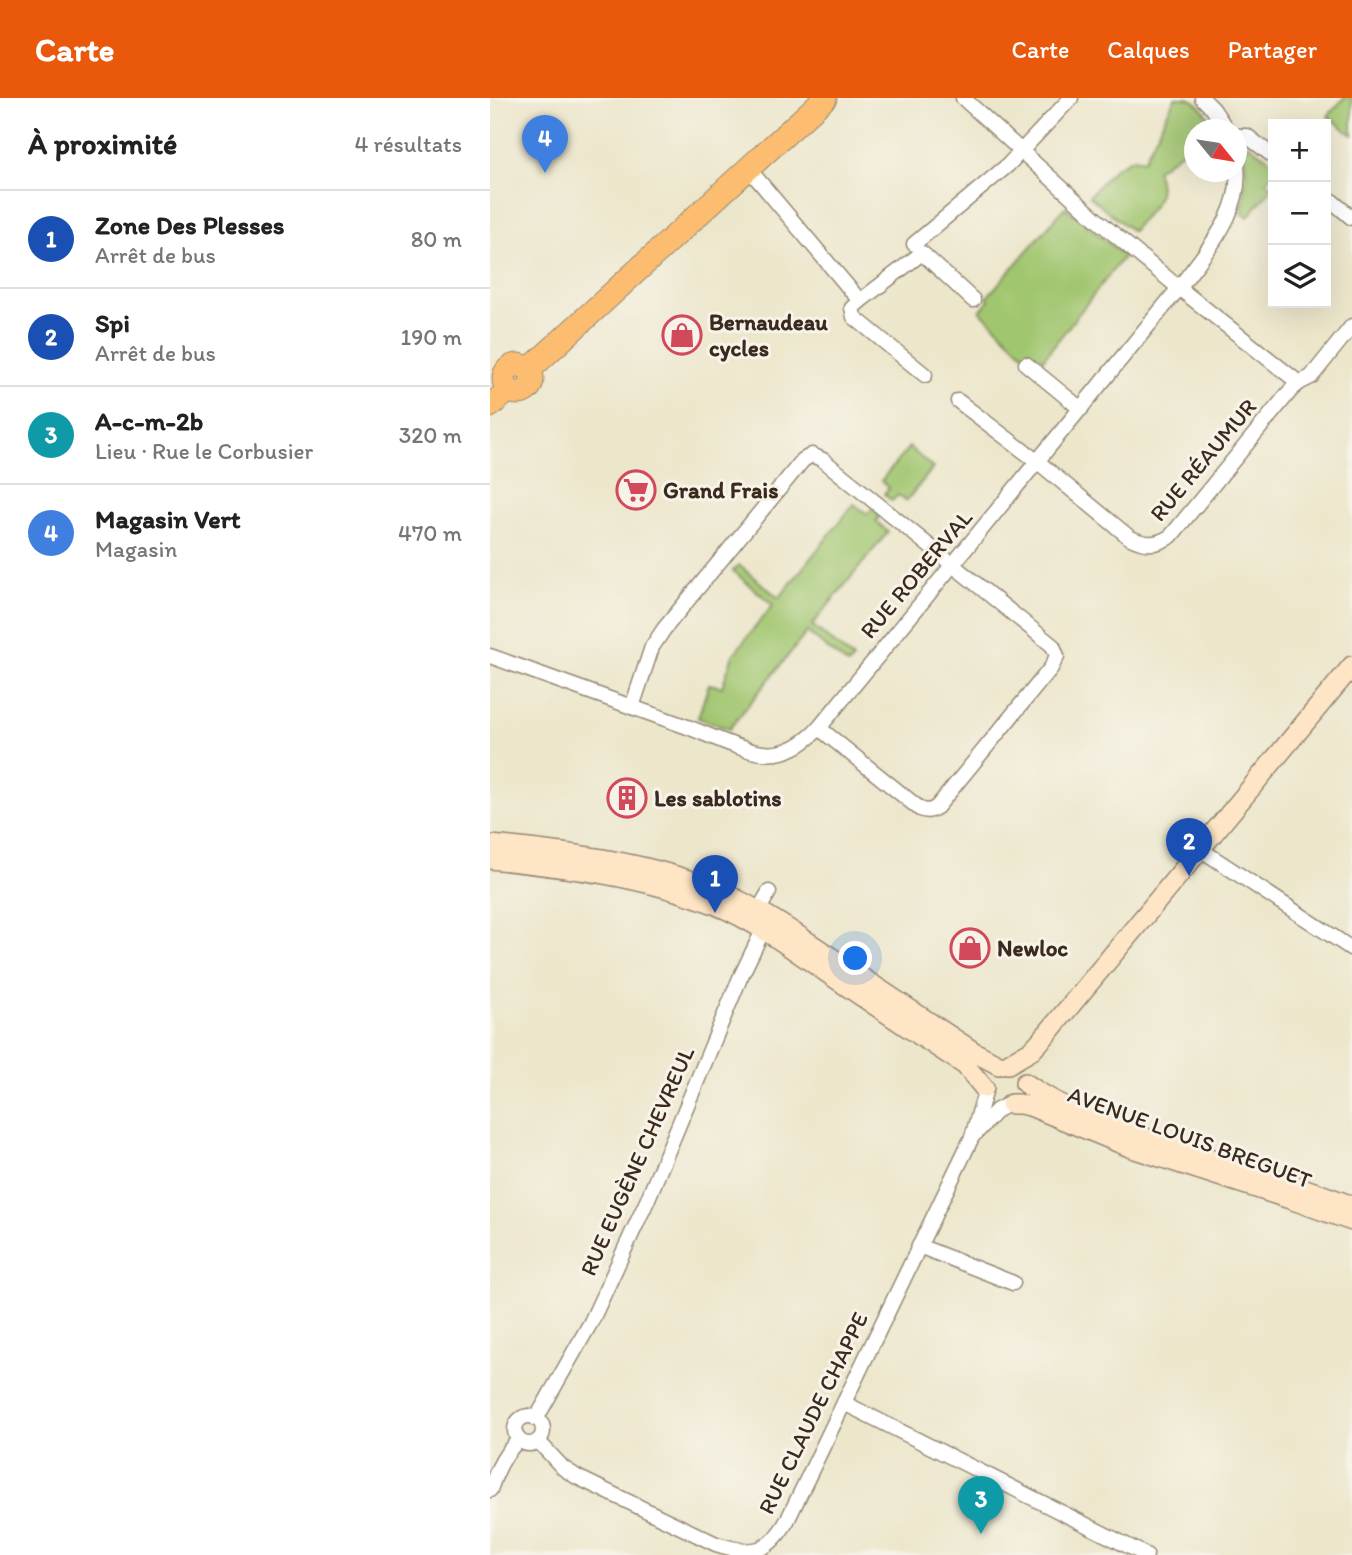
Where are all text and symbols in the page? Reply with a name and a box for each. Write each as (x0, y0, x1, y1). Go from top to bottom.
text: Carte (35, 30, 115, 69)
text: Carte (1012, 35, 1069, 64)
text: Calques (1107, 35, 1190, 64)
text: Partager (1228, 35, 1317, 64)
pin: 4 (522, 115, 568, 173)
north arrow (1184, 119, 1247, 182)
map controls (1268, 119, 1331, 308)
button: + (1268, 119, 1331, 182)
text: À proximité (28, 125, 177, 162)
text: 4 résultats (355, 130, 462, 158)
button: − (1268, 182, 1331, 245)
text: Zone Des Plesses (95, 209, 285, 241)
text: 1 (46, 225, 56, 253)
text: 80 m (411, 225, 462, 253)
text: Arrêt de bus (95, 241, 216, 269)
button: layers (1268, 245, 1331, 308)
text: Spi (95, 307, 130, 339)
place label: Bernaudeau cycles (709, 308, 828, 362)
shop icon: Bernaudeau cycles (661, 314, 703, 356)
text: 2 (45, 323, 57, 351)
text: 190 m (401, 323, 462, 351)
text: Arrêt de bus (95, 339, 216, 367)
street label: RUE RÉAUMUR (1144, 393, 1262, 527)
text: A-c-m-2b (95, 405, 203, 437)
text: 3 (45, 421, 57, 449)
text: 320 m (399, 421, 462, 449)
text: Lieu · Rue le Corbusier (95, 437, 313, 465)
supermarket icon: Grand Frais (615, 469, 657, 511)
place label: Grand Frais (663, 476, 778, 504)
text: Magasin Vert (95, 503, 241, 535)
street label: RUE ROBERVAL (854, 504, 978, 644)
text: 4 (44, 519, 58, 547)
text: 470 m (398, 519, 462, 547)
text: Magasin (95, 535, 177, 563)
building icon: Les sablotins (606, 777, 648, 819)
place label: Les sablotins (654, 784, 782, 812)
pin: 2 (1166, 818, 1212, 876)
pin: 1 (692, 855, 738, 913)
shop icon: Newloc (949, 927, 991, 969)
place label: Newloc (997, 934, 1068, 962)
your location (838, 941, 872, 975)
street label: RUE EUGÈNE CHEVREUL (574, 1042, 700, 1280)
street label: AVENUE LOUIS BREGUET (1064, 1080, 1316, 1194)
street label: RUE CLAUDE CHAPPE (752, 1307, 874, 1519)
pin: 3 (958, 1476, 1004, 1534)

